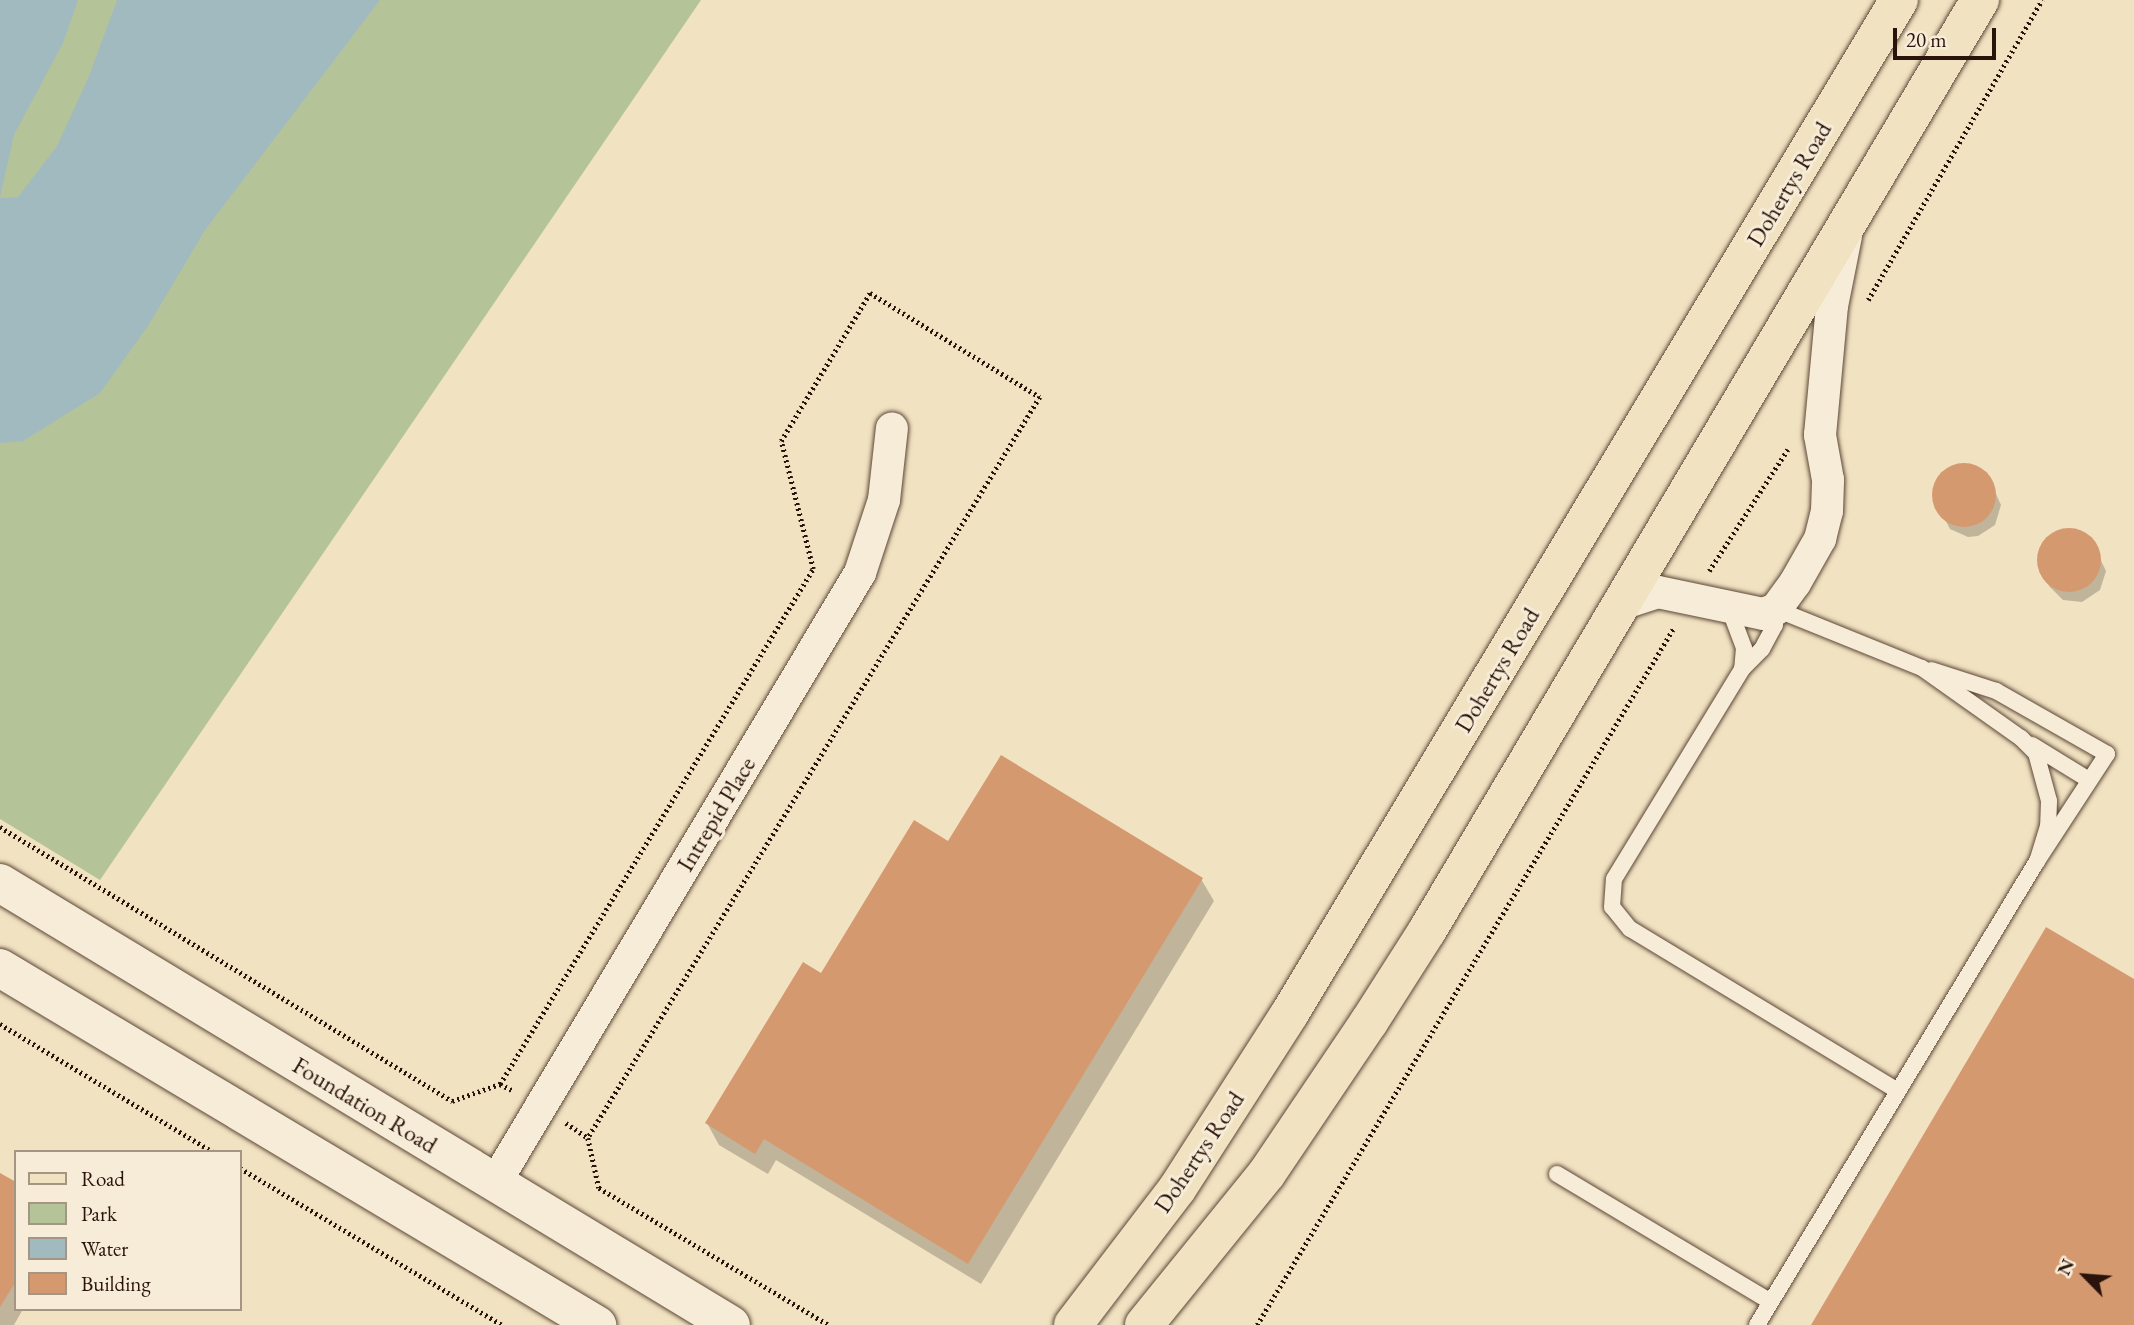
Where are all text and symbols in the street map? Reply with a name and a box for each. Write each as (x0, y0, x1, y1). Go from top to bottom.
scale bar (1896, 14, 1999, 58)
text: 20 m (1906, 26, 1947, 53)
street label: Dohertys Road (1741, 117, 1837, 251)
street label: Dohertys Road (1449, 603, 1545, 737)
street label: Intrepid Place (671, 752, 761, 876)
street label: Foundation Road (288, 1051, 442, 1159)
street label: Dohertys Road (1148, 1086, 1250, 1218)
legend (14, 1150, 242, 1311)
text: Road (81, 1165, 125, 1192)
text: Park (81, 1200, 117, 1227)
text: Water (81, 1235, 128, 1262)
north arrow (2050, 1241, 2120, 1311)
text: N (2051, 1255, 2080, 1279)
text: Building (81, 1270, 151, 1297)

